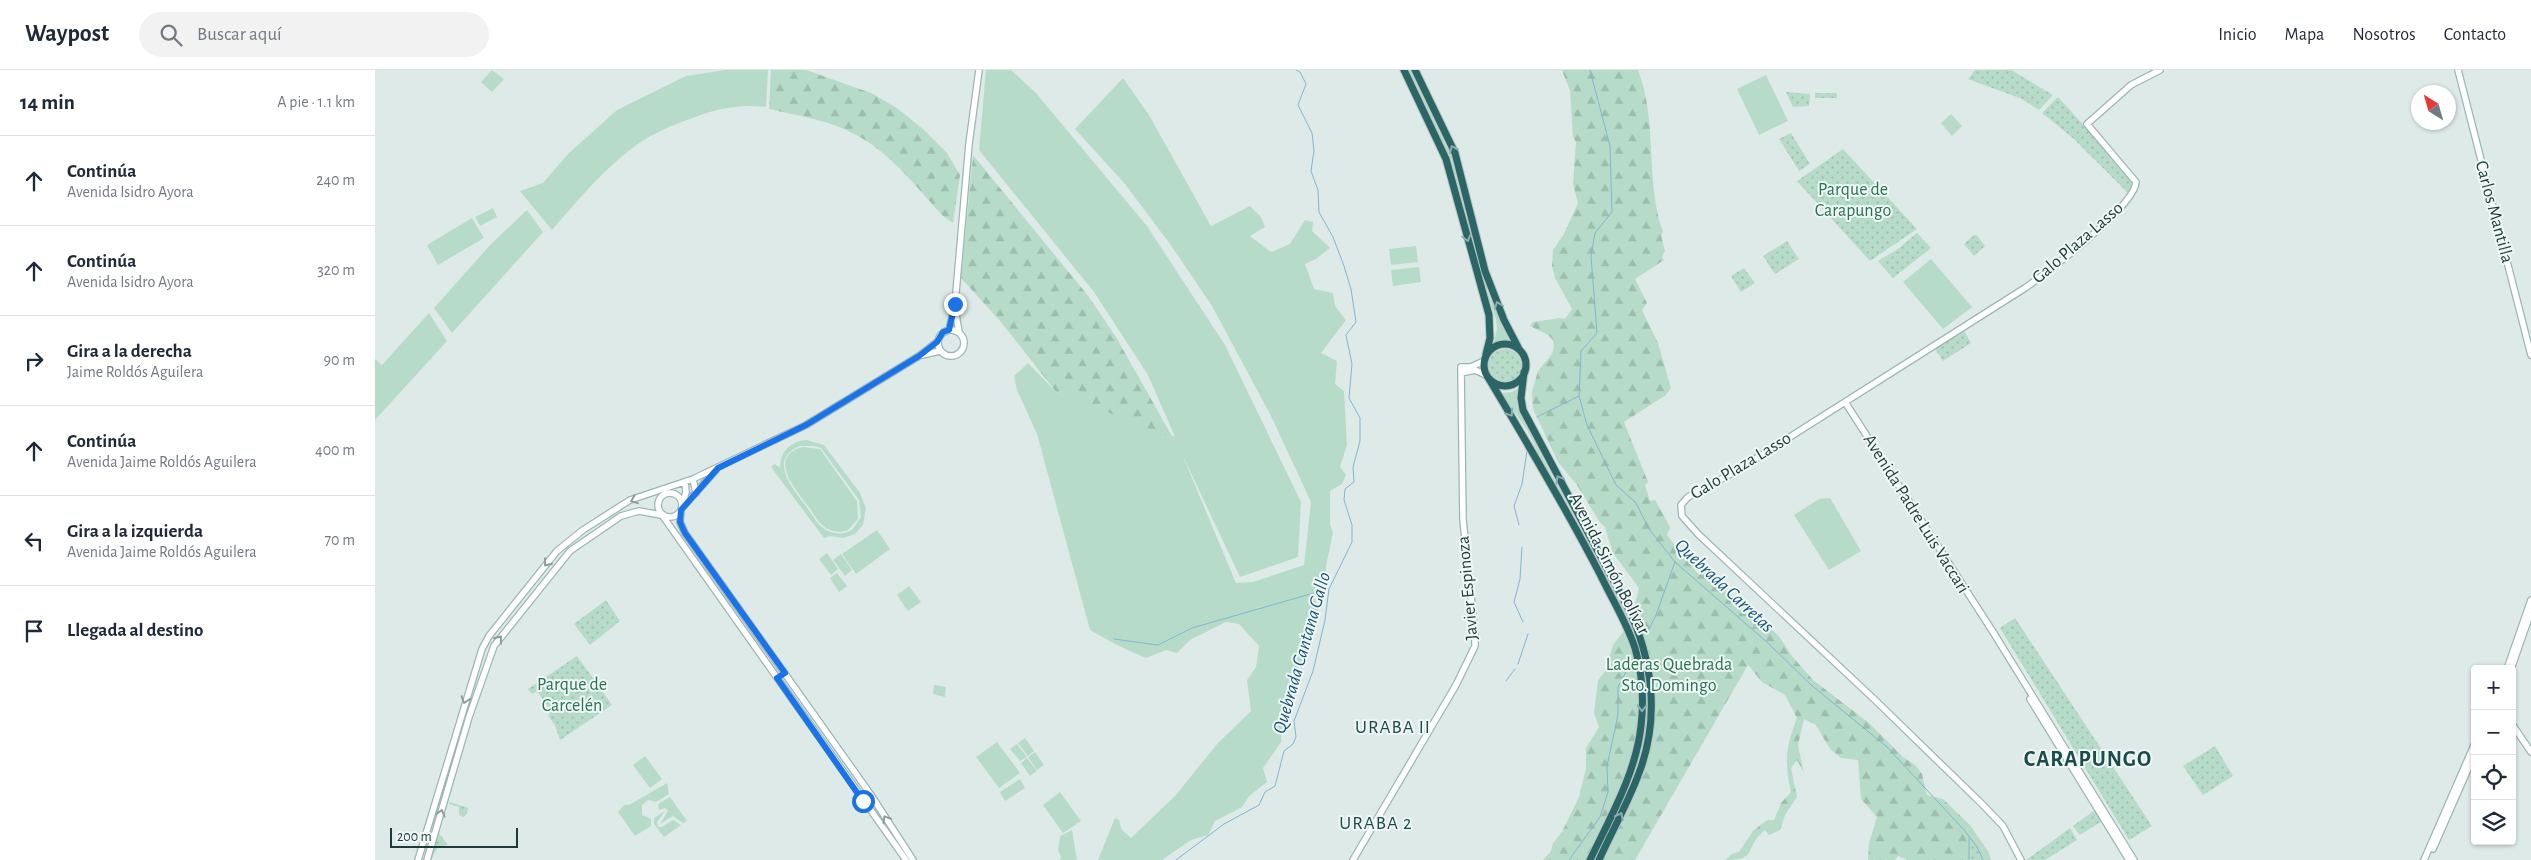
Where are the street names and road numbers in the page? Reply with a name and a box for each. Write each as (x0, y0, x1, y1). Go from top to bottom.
street label: Carlos Mantilla (2472, 159, 2516, 265)
street label: Galo Plaza Lasso (2029, 199, 2127, 287)
street label: Galo Plaza Lasso (1688, 429, 1795, 503)
street label: Avenida Padre Luis Vaccari (1860, 431, 1972, 597)
street label: Avenida Simón Bolívar (1565, 490, 1653, 638)
street label: Javier Espinoza (1454, 535, 1482, 641)

